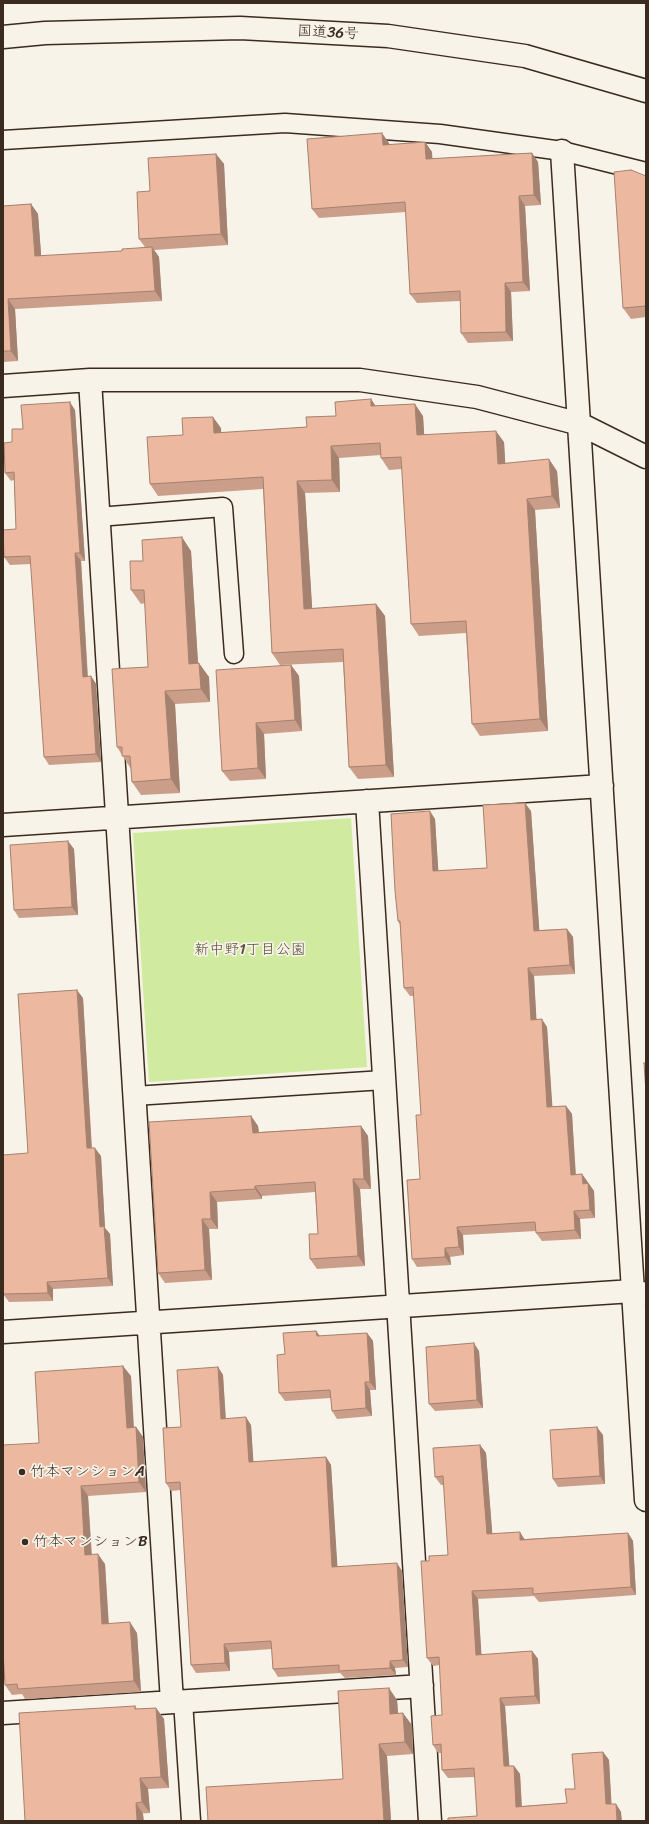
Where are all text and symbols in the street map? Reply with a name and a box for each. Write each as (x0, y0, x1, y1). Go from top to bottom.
street label: 国道36号 (297, 22, 359, 44)
park label: 新中野1丁目公園 (194, 941, 306, 959)
place label: 竹本マンションA (30, 1463, 145, 1481)
marker: 竹本マンションA (17, 1467, 27, 1477)
place label: 竹本マンションB (33, 1533, 147, 1551)
marker: 竹本マンションB (20, 1537, 30, 1547)

